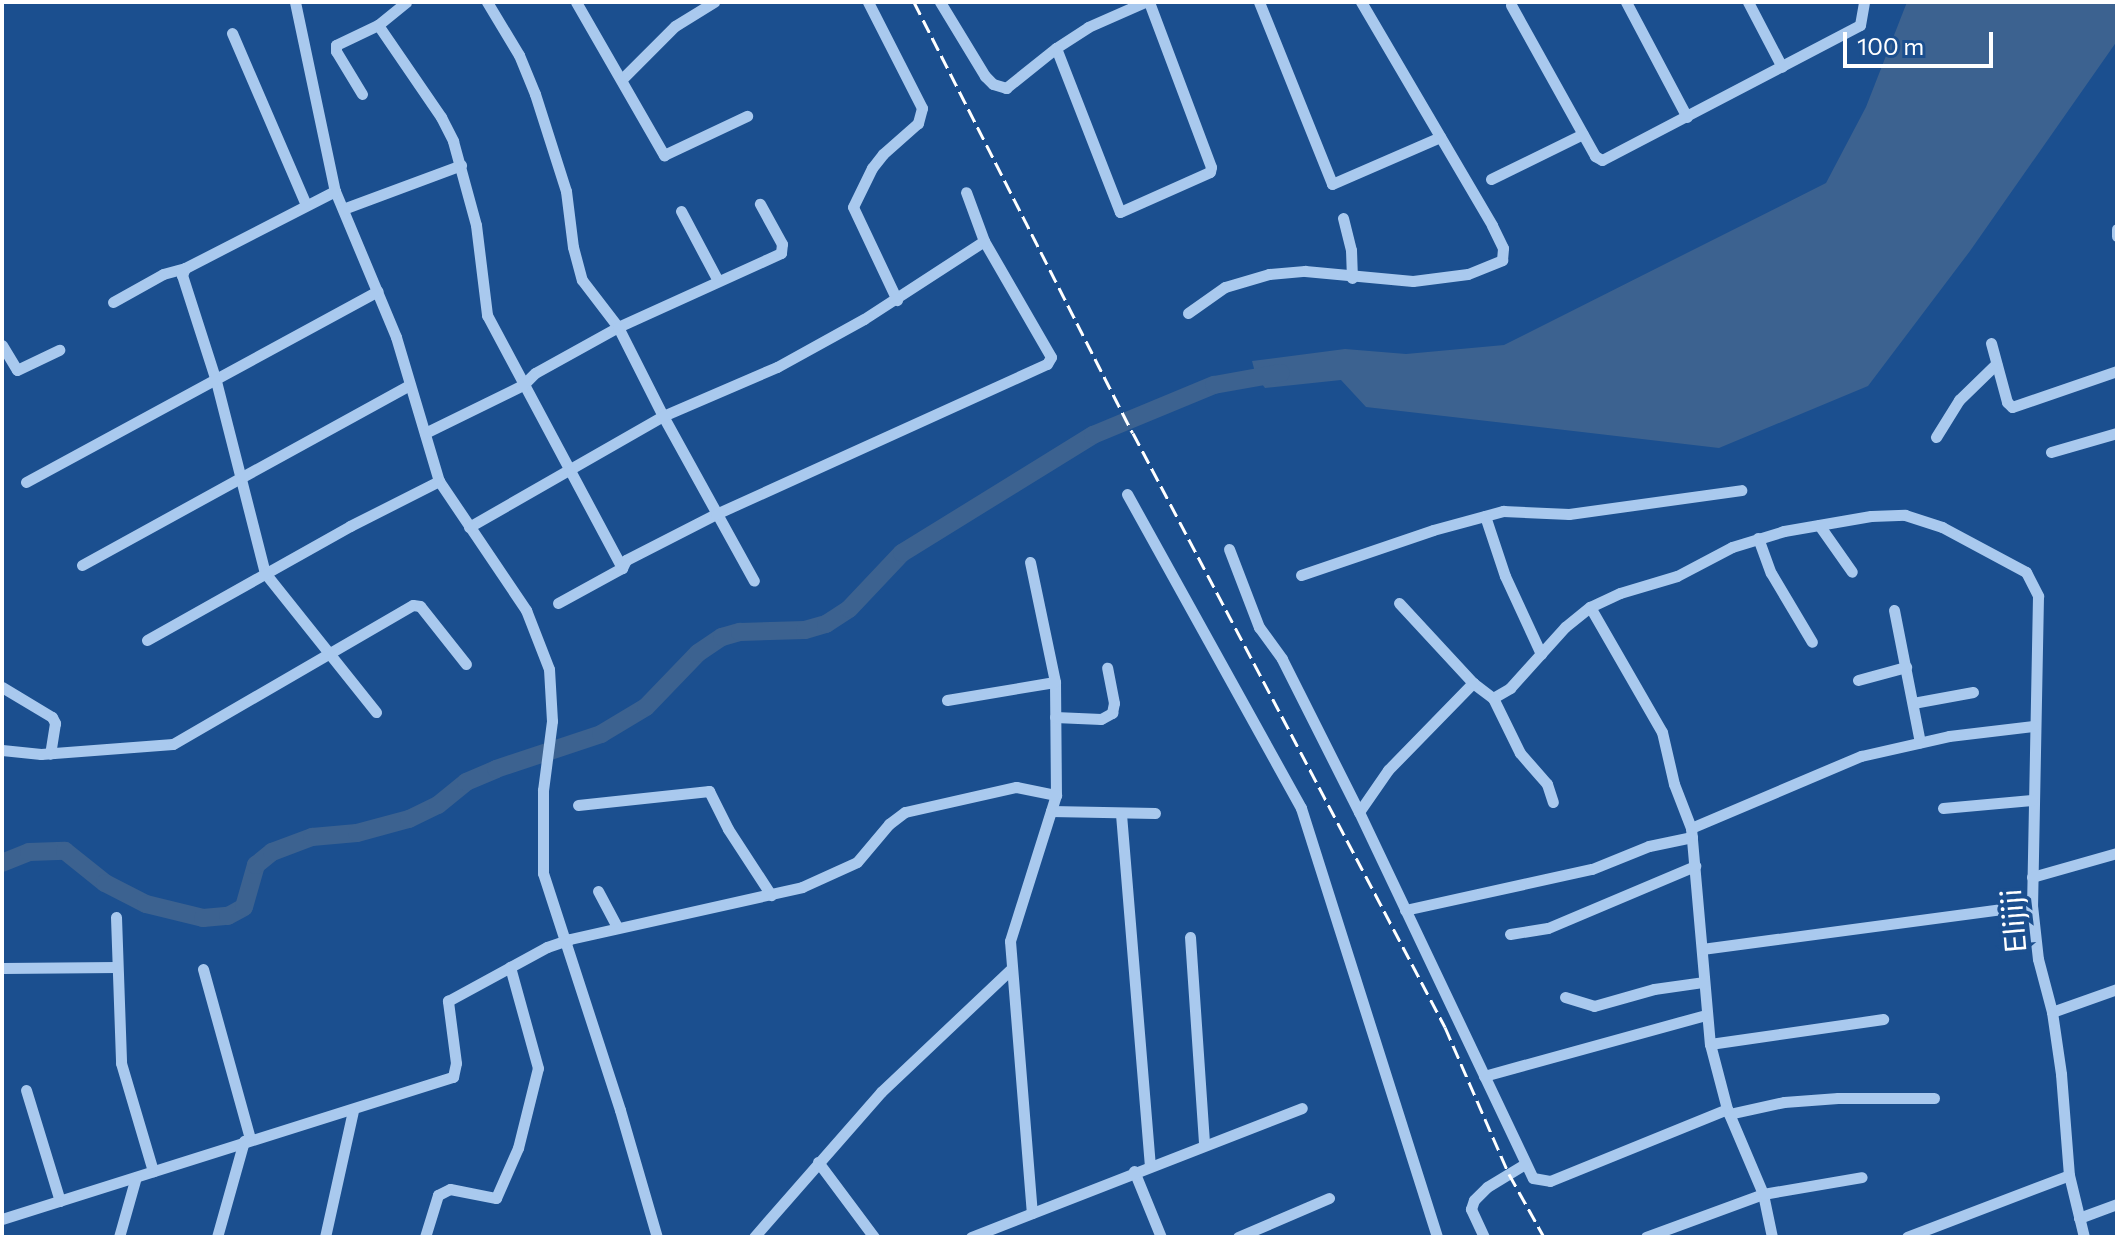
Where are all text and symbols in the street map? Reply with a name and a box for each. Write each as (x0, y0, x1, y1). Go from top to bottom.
scale bar (1847, 16, 1997, 66)
text: 100 m (1857, 31, 1924, 60)
street label: Elijiji (1991, 888, 2033, 954)

